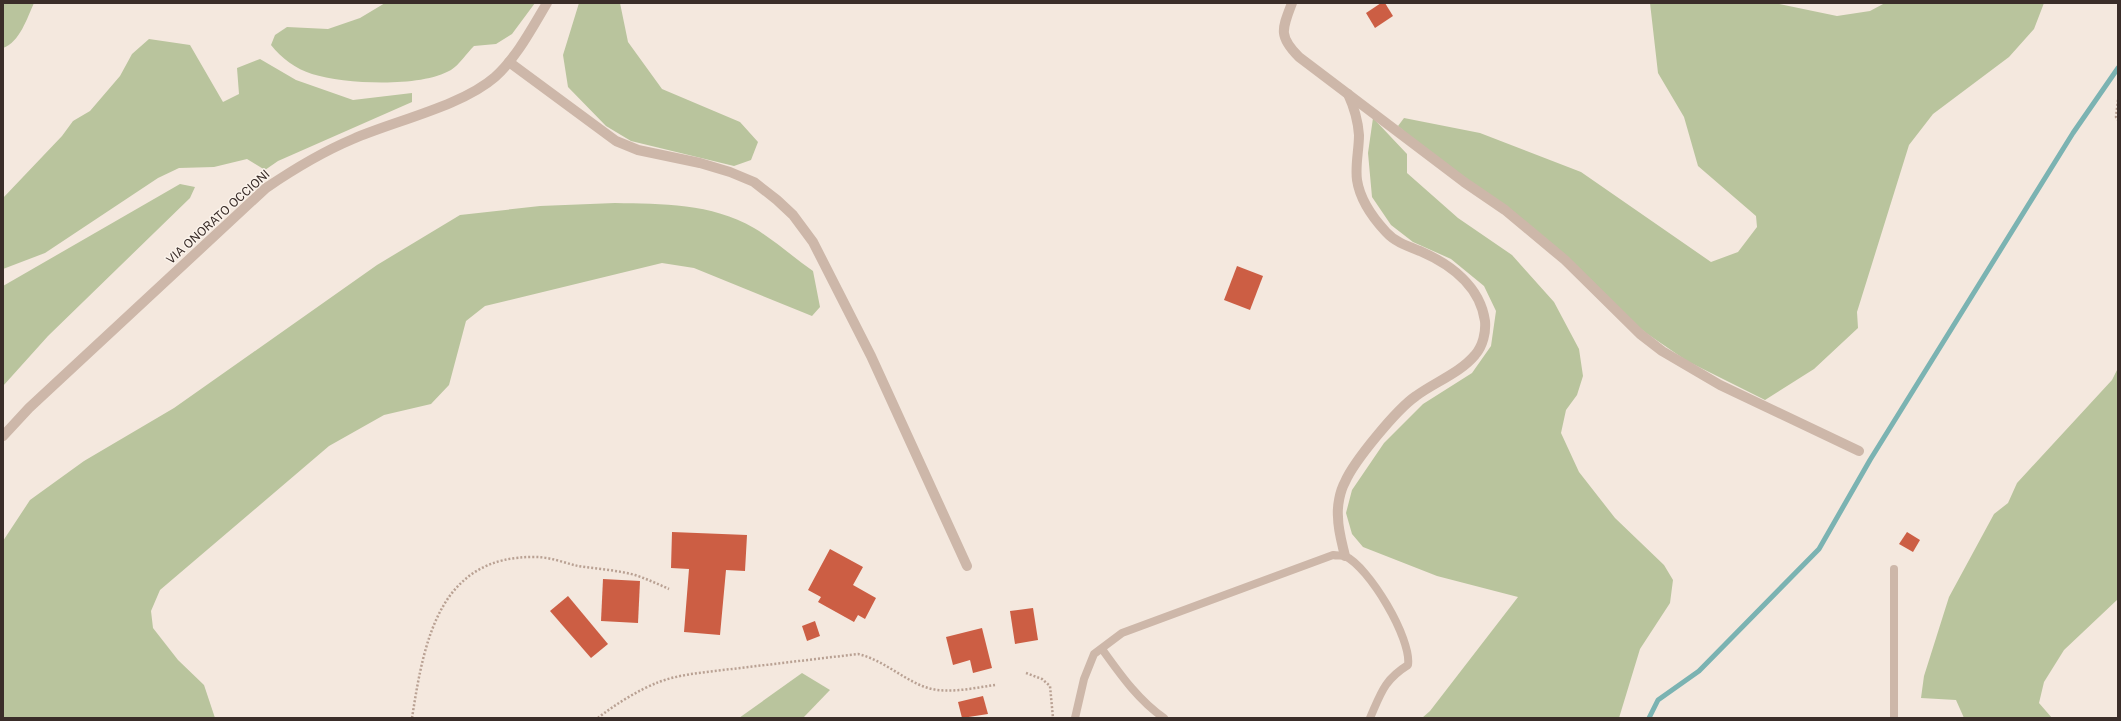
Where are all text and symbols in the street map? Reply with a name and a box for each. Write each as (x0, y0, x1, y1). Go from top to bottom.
street label: VIA ONORATO OCCIONI (164, 167, 272, 267)

